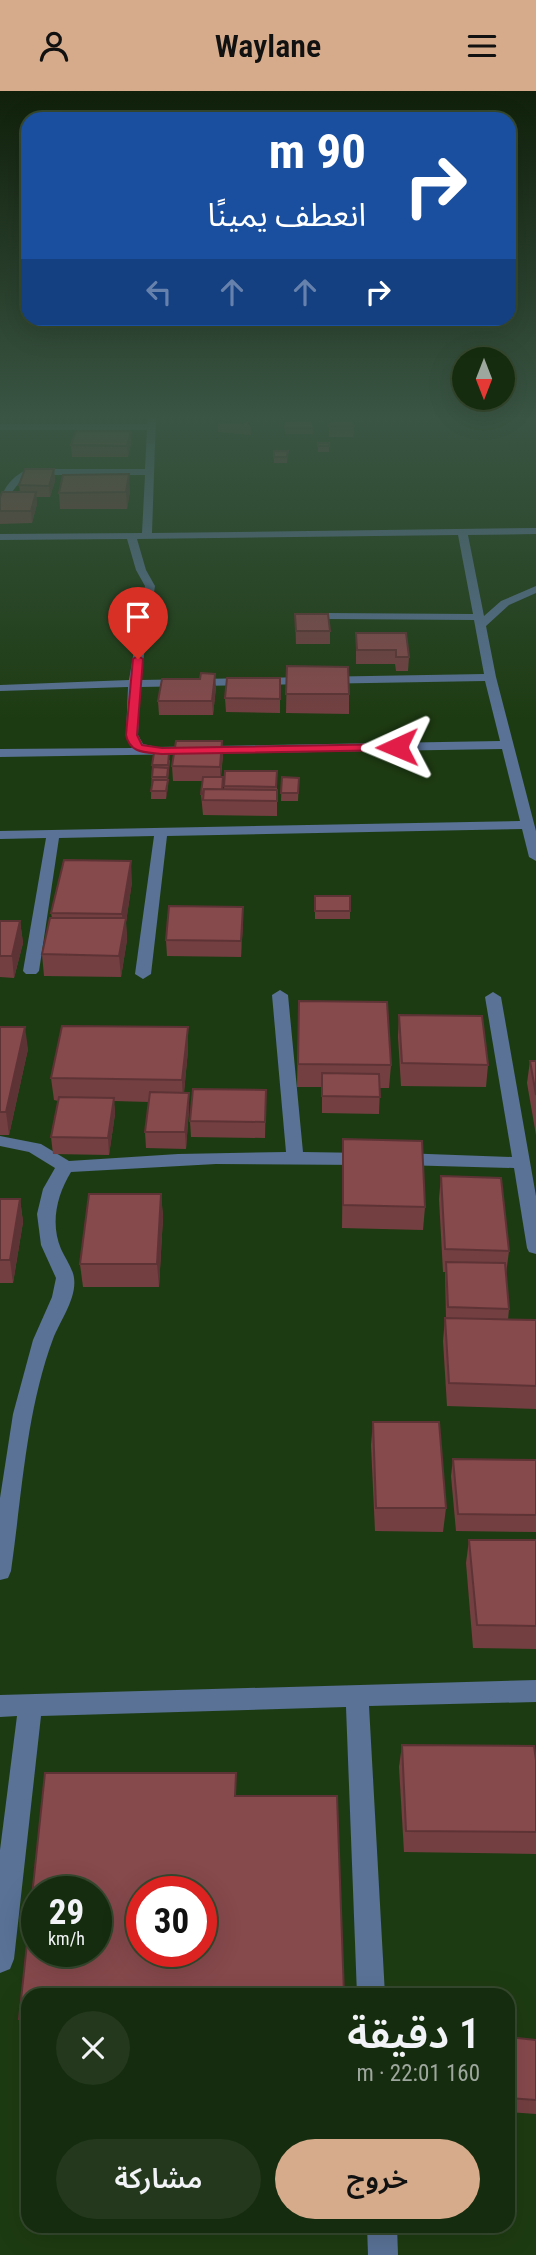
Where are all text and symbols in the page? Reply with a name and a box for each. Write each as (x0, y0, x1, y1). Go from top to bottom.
icon: person (35, 27, 73, 65)
text: Waylane (215, 27, 321, 65)
icon: menu (463, 27, 501, 65)
text: 90 m (269, 123, 366, 180)
icon: right (390, 140, 481, 231)
text: انعطف يمينًا (208, 196, 366, 234)
icon: left (140, 273, 178, 311)
icon: ahead (213, 273, 251, 311)
icon: ahead (286, 273, 324, 311)
icon: right (359, 273, 397, 311)
north arrow (452, 347, 514, 409)
map controls (452, 347, 515, 410)
pin (108, 587, 168, 659)
icon: arrive (119, 598, 157, 636)
position arrow (360, 710, 434, 784)
speed limit sign: 30 (126, 1876, 217, 1967)
text: 29 (49, 1892, 84, 1933)
text: km/h (48, 1928, 85, 1949)
text: 1 دقيقة (347, 2009, 480, 2058)
button: close (56, 2011, 130, 2085)
text: 160 m · 22:01 (356, 2060, 480, 2087)
button: مشاركة (56, 2139, 261, 2219)
button: خروج (275, 2139, 480, 2219)

